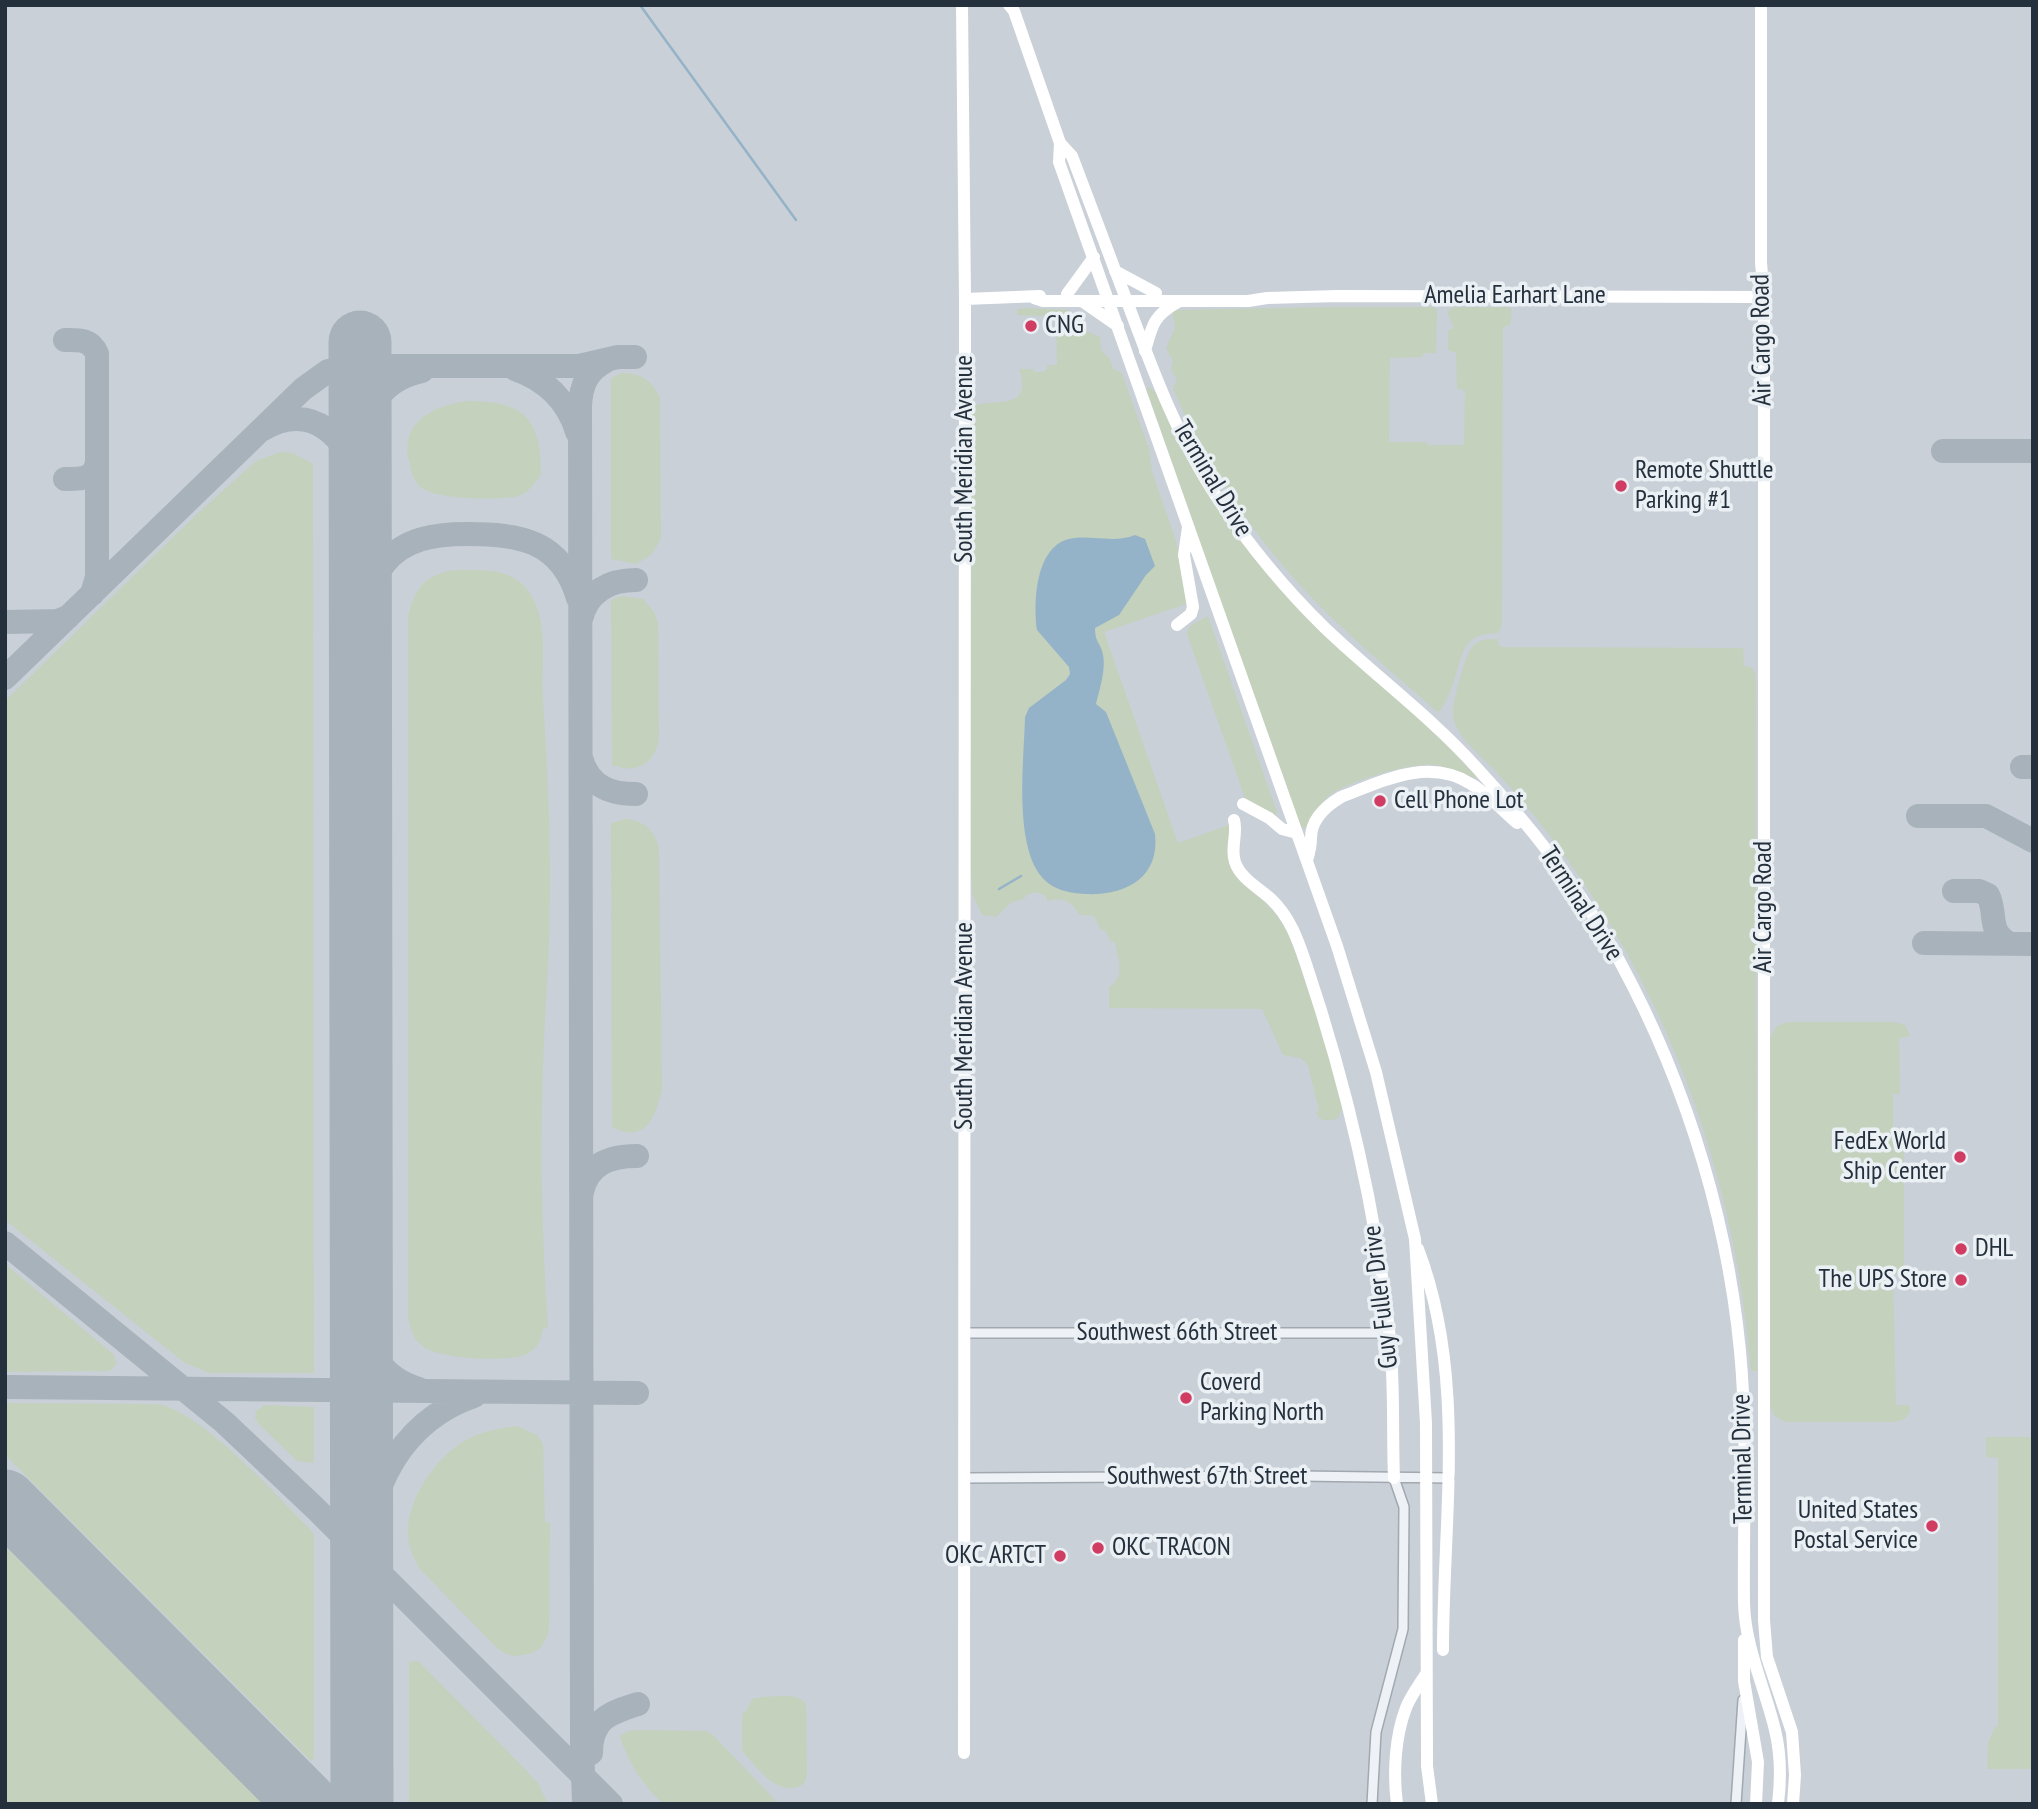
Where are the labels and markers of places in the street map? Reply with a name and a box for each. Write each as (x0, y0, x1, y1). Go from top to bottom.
place label: CNG (1045, 310, 1084, 342)
marker: CNG (1023, 318, 1039, 334)
place label: Remote Shuttle Parking #1 (1635, 455, 1774, 516)
marker: Remote Shuttle Parking #1 (1613, 478, 1629, 494)
place label: Cell Phone Lot (1394, 785, 1524, 817)
marker: Cell Phone Lot (1372, 793, 1388, 809)
place label: FedEx World Ship Center (1834, 1126, 1946, 1188)
marker: FedEx World Ship Center (1952, 1149, 1968, 1165)
place label: DHL (1975, 1233, 2013, 1265)
marker: DHL (1953, 1241, 1969, 1257)
place label: The UPS Store (1819, 1264, 1947, 1296)
marker: The UPS Store (1953, 1272, 1969, 1288)
place label: Coverd Parking North (1200, 1367, 1324, 1428)
marker: Coverd Parking North (1178, 1390, 1194, 1406)
place label: United States Postal Service (1794, 1495, 1918, 1556)
marker: United States Postal Service (1924, 1518, 1940, 1534)
place label: OKC TRACON (1112, 1532, 1231, 1564)
place label: OKC ARTCT (945, 1540, 1046, 1572)
marker: OKC TRACON (1090, 1540, 1106, 1556)
marker: OKC ARTCT (1052, 1548, 1068, 1564)

